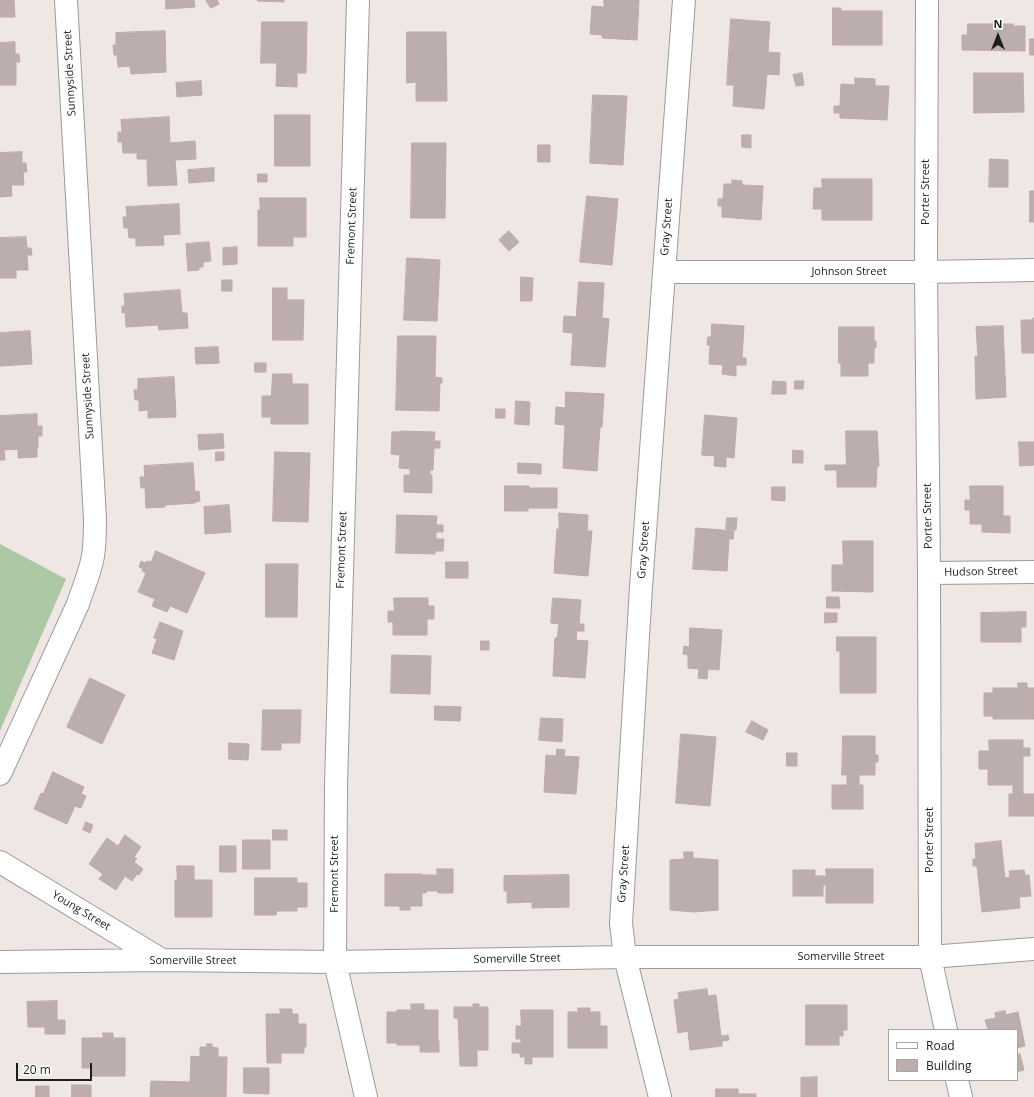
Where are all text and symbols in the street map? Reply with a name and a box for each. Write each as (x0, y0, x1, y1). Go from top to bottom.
north arrow (978, 16, 1018, 56)
text: N (994, 16, 1002, 31)
street label: Sunnyside Street (61, 30, 79, 116)
street label: Porter Street (919, 159, 933, 225)
street label: Fremont Street (344, 187, 360, 265)
street label: Gray Street (658, 198, 676, 256)
street label: Johnson Street (811, 265, 887, 279)
street label: Sunnyside Street (79, 353, 97, 439)
street label: Porter Street (921, 483, 935, 549)
street label: Fremont Street (334, 511, 350, 589)
street label: Gray Street (635, 521, 653, 579)
street label: Hudson Street (944, 565, 1018, 579)
street label: Porter Street (923, 807, 937, 873)
street label: Fremont Street (328, 835, 342, 913)
street label: Gray Street (615, 845, 633, 903)
street label: Young Street (49, 888, 113, 934)
street label: Somerville Street (797, 950, 885, 964)
street label: Somerville Street (473, 952, 561, 966)
street label: Somerville Street (149, 954, 237, 968)
legend (888, 1029, 1018, 1081)
text: Road (926, 1037, 955, 1054)
scale bar (18, 1055, 94, 1081)
text: Building (926, 1057, 971, 1074)
text: 20 m (23, 1061, 51, 1078)

